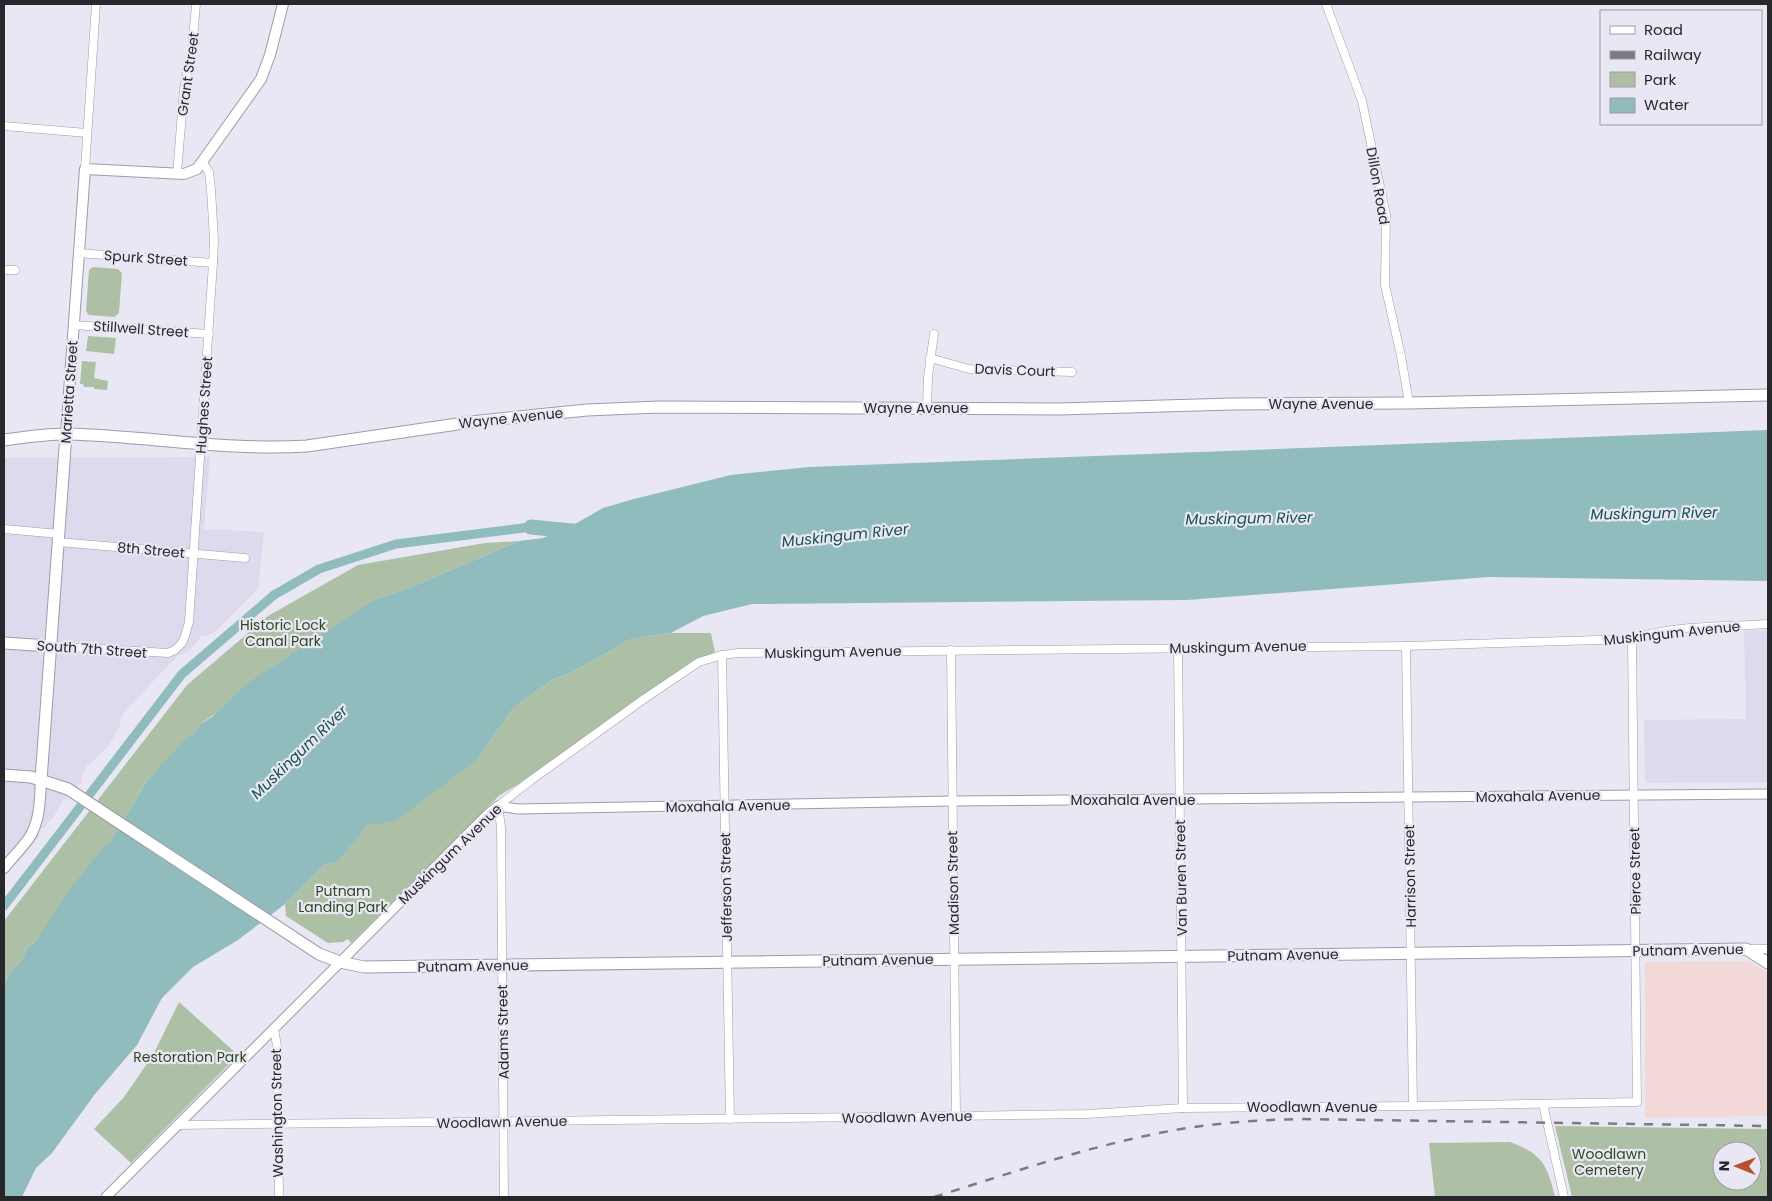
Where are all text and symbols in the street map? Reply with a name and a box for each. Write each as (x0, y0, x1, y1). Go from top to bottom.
legend (1600, 10, 1762, 125)
text: Road (1644, 19, 1683, 40)
street label: Grant Street (172, 31, 204, 117)
text: Railway (1644, 44, 1702, 65)
text: Park (1644, 69, 1676, 90)
text: Water (1644, 94, 1690, 115)
street label: Dillon Road (1361, 146, 1395, 226)
street label: Spurk Street (103, 245, 189, 271)
street label: Stillwell Street (93, 316, 189, 342)
street label: Marietta Street (55, 340, 83, 444)
street label: Hughes Street (191, 356, 217, 454)
street label: Davis Court (974, 359, 1056, 381)
street label: Wayne Avenue (1269, 394, 1374, 414)
street label: Wayne Avenue (864, 398, 969, 418)
street label: Wayne Avenue (458, 403, 565, 433)
water label: Muskingum River (1590, 501, 1718, 525)
water label: Muskingum River (1185, 506, 1313, 530)
water label: Muskingum River (781, 518, 910, 552)
street label: 8th Street (116, 537, 186, 563)
park label: Historic Lock Canal Park (240, 615, 327, 651)
street label: Muskingum Avenue (1603, 616, 1742, 650)
street label: South 7th Street (36, 635, 148, 663)
street label: Muskingum Avenue (1169, 636, 1307, 658)
street label: Muskingum Avenue (764, 641, 902, 663)
water label: Muskingum River (246, 700, 352, 804)
street label: Moxahala Avenue (1475, 785, 1601, 807)
street label: Moxahala Avenue (1071, 790, 1196, 810)
street label: Moxahala Avenue (665, 795, 791, 817)
street label: Muskingum Avenue (394, 799, 506, 909)
street label: Van Buren Street (1170, 819, 1192, 937)
street label: Harrison Street (1399, 824, 1421, 928)
street label: Pierce Street (1624, 827, 1646, 915)
street label: Madison Street (942, 831, 964, 935)
street label: Jefferson Street (715, 832, 737, 942)
park label: Putnam Landing Park (298, 881, 389, 917)
street label: Putnam Avenue (1632, 939, 1744, 961)
street label: Putnam Avenue (1227, 944, 1339, 966)
street label: Putnam Avenue (822, 949, 934, 971)
street label: Putnam Avenue (417, 955, 529, 977)
street label: Adams Street (492, 984, 514, 1080)
park label: Restoration Park (133, 1047, 248, 1067)
street label: Washington Street (266, 1048, 288, 1178)
street label: Woodlawn Avenue (1247, 1097, 1378, 1117)
street label: Woodlawn Avenue (841, 1106, 973, 1128)
street label: Woodlawn Avenue (436, 1111, 568, 1133)
north arrow (1712, 1141, 1762, 1191)
park label: Woodlawn Cemetery (1572, 1144, 1646, 1180)
text: N (1714, 1160, 1734, 1171)

